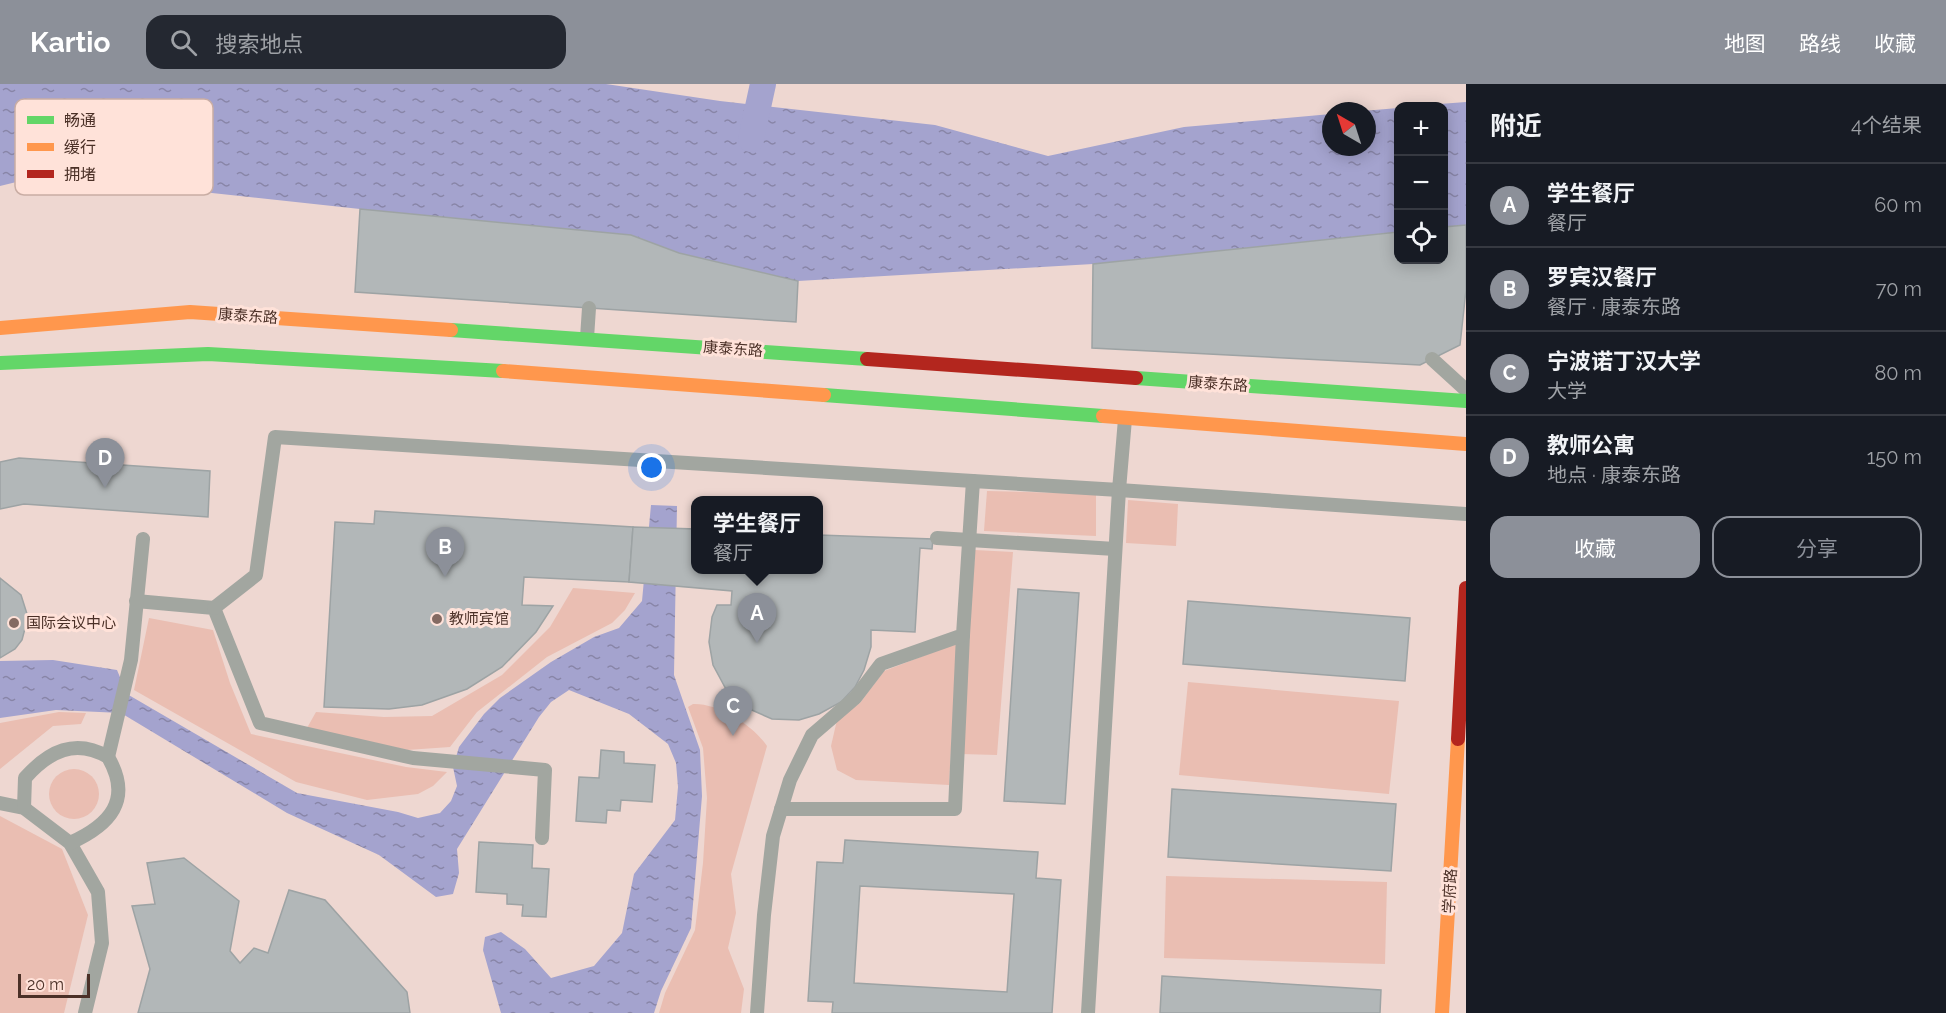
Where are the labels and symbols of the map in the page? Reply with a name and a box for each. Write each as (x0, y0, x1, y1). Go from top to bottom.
legend (15, 99, 213, 195)
north arrow (1322, 102, 1376, 156)
text: 畅通 (64, 111, 96, 130)
text: 缓行 (64, 138, 96, 157)
text: 拥堵 (64, 165, 96, 184)
street label: 康泰东路 (217, 305, 279, 327)
street label: 康泰东路 (702, 338, 764, 360)
street label: 康泰东路 (1187, 373, 1249, 395)
pin: D (86, 438, 124, 488)
your location (637, 453, 666, 482)
pin: B (426, 528, 464, 577)
pin: A (738, 594, 777, 643)
place label: 教师宾馆 (449, 610, 509, 628)
marker: 教师宾馆 (430, 612, 444, 626)
place label: 国际会议中心 (26, 614, 116, 632)
marker: 国际会议中心 (7, 616, 21, 630)
pin: C (714, 686, 752, 736)
street label: 学府路 (1440, 868, 1460, 914)
scale bar (18, 971, 90, 998)

